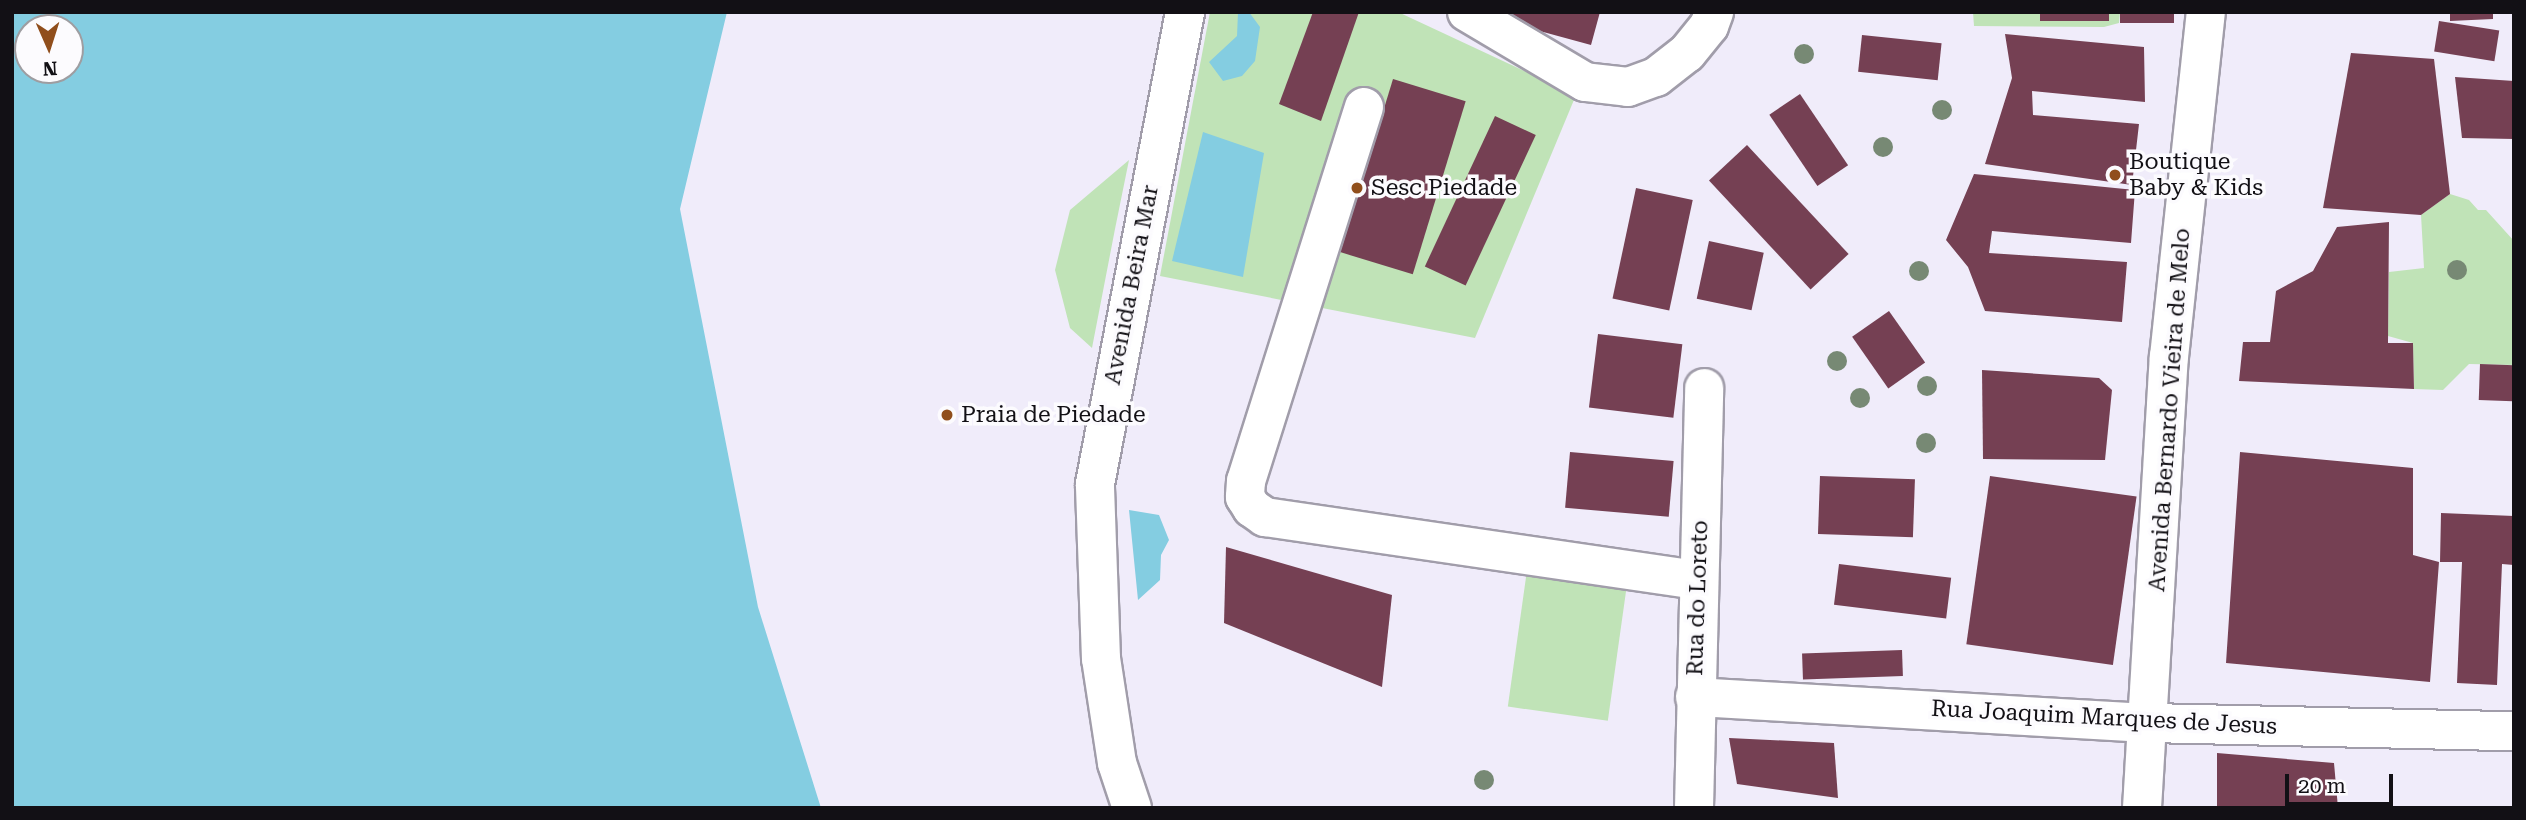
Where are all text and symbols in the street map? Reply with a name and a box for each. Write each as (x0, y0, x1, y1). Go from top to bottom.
north arrow (14, 14, 84, 84)
text: N (42, 57, 58, 80)
place label: Boutique Baby & Kids (2129, 148, 2263, 202)
marker: Boutique Baby & Kids (2107, 167, 2123, 183)
place label: Sesc Piedade (1371, 174, 1517, 202)
marker: Sesc Piedade (1349, 180, 1365, 196)
street label: Avenida Beira Mar (1099, 183, 1165, 387)
street label: Avenida Bernardo Vieira de Melo (2144, 227, 2196, 593)
place label: Praia de Piedade (961, 401, 1146, 429)
marker: Praia de Piedade (939, 407, 955, 423)
street label: Rua do Loreto (1681, 520, 1715, 676)
street label: Rua Joaquim Marques de Jesus (1930, 695, 2278, 741)
scale bar (2288, 760, 2396, 804)
text: 20 m (2298, 774, 2346, 798)

